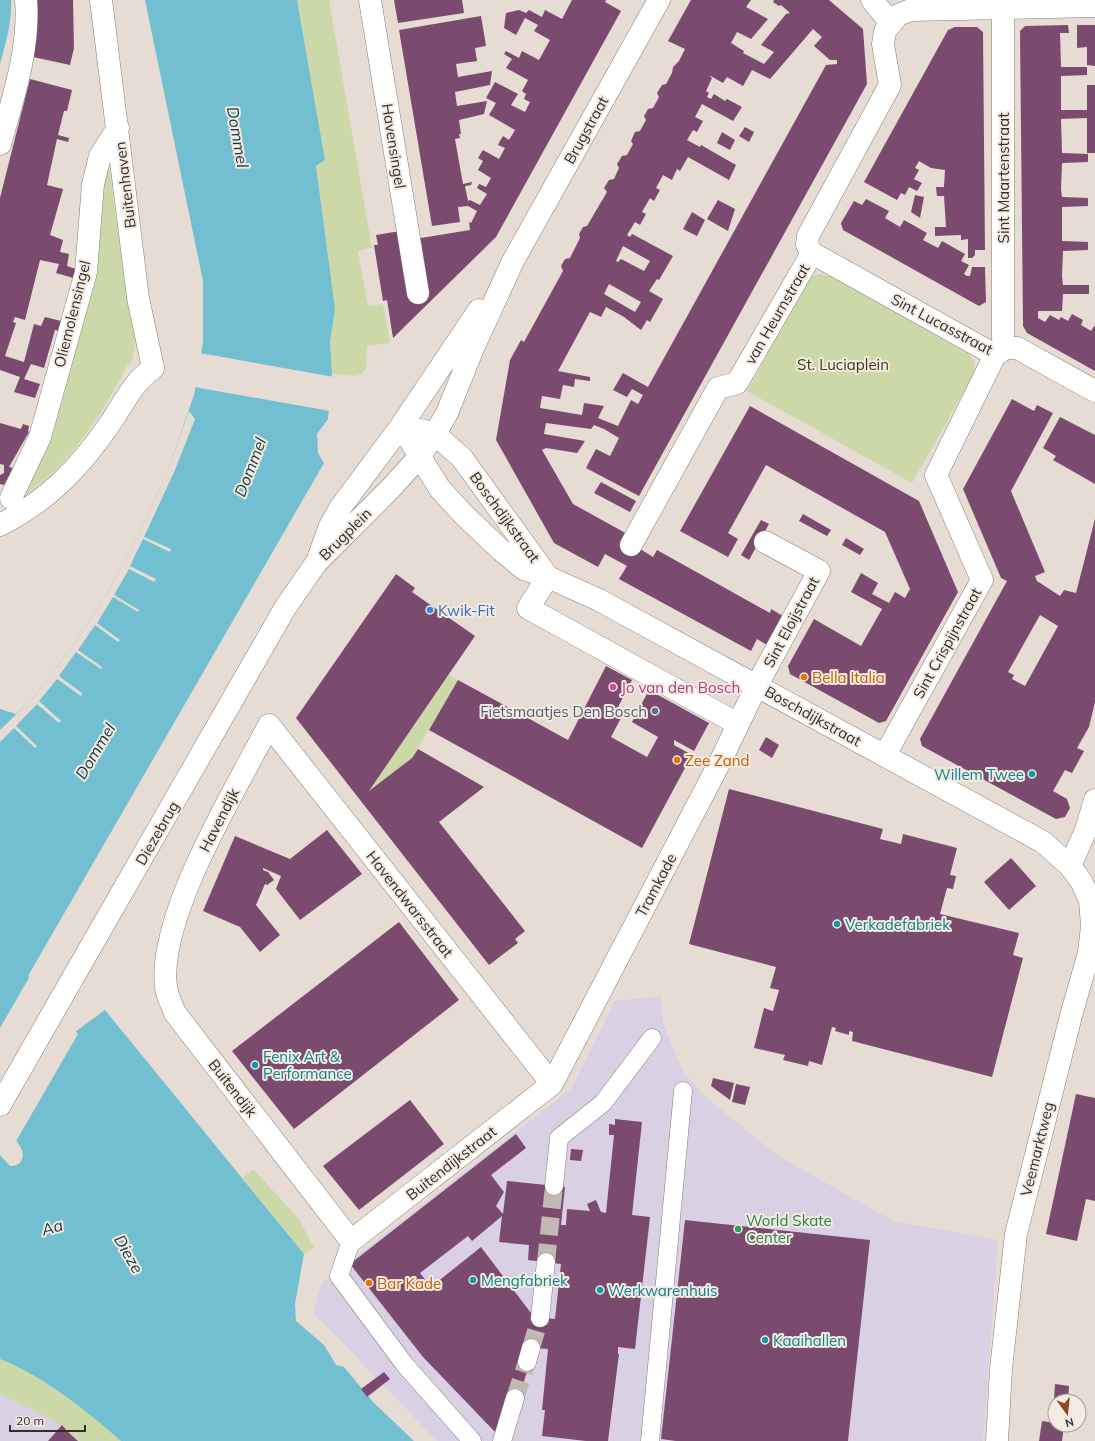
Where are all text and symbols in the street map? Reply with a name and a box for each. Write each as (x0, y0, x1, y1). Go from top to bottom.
street label: Brugstraat (560, 93, 612, 167)
street label: Havensingel (378, 102, 410, 190)
water label: Dommel (223, 105, 253, 169)
street label: Sint Maartenstraat (994, 113, 1013, 243)
street label: Buitenhaven (110, 141, 140, 229)
street label: Oliemolensingel (50, 258, 94, 370)
street label: van Heurnstraat (740, 260, 814, 368)
street label: Sint Lucasstraat (888, 289, 996, 359)
park label: St. Luciaplein (797, 355, 889, 374)
water label: Dommel (230, 434, 270, 499)
street label: Boschdijkstraat (466, 468, 544, 566)
street label: Brugplein (315, 504, 375, 564)
street label: Sint Eloijstraat (759, 573, 823, 671)
street label: Sint Crispijnstraat (909, 584, 985, 702)
place label: Kwik-Fit (438, 601, 495, 620)
marker: Kwik-Fit (425, 605, 435, 615)
place label: Bella Italia (812, 668, 885, 687)
marker: Bella Italia (799, 672, 809, 682)
place label: Jo van den Bosch (621, 678, 740, 697)
marker: Jo van den Bosch (608, 682, 618, 692)
street label: Boschdijkstraat (761, 682, 865, 750)
place label: Fietsmaatjes Den Bosch (480, 702, 647, 721)
marker: Fietsmaatjes Den Bosch (650, 706, 660, 716)
water label: Dommel (71, 719, 120, 783)
place label: Zee Zand (685, 751, 750, 770)
marker: Zee Zand (672, 755, 682, 765)
place label: Willem Twee (934, 765, 1024, 784)
marker: Willem Twee (1027, 769, 1037, 779)
street label: Havendijk (195, 785, 243, 855)
street label: Diezebrug (131, 798, 183, 868)
street label: Havendwarsstraat (362, 847, 458, 961)
street label: Tramkade (631, 850, 681, 920)
place label: Verkadefabriek (845, 915, 950, 934)
marker: Verkadefabriek (832, 919, 842, 929)
place label: Fenix Art & Performance (263, 1047, 352, 1083)
street label: Buitendijk (204, 1055, 262, 1121)
marker: Fenix Art & Performance (250, 1060, 260, 1070)
street label: Veemarktweg (1016, 1100, 1058, 1198)
street label: Buitendijkstraat (402, 1122, 500, 1204)
place label: World Skate Center (746, 1211, 832, 1247)
water label: Aa (38, 1214, 65, 1240)
marker: World Skate Center (733, 1224, 743, 1234)
water label: Dieze (110, 1231, 148, 1277)
place label: Mengfabriek (481, 1271, 568, 1290)
place label: Bar Kade (377, 1274, 441, 1293)
marker: Mengfabriek (468, 1275, 478, 1285)
marker: Bar Kade (364, 1278, 374, 1288)
place label: Werkwarenhuis (608, 1281, 718, 1300)
marker: Werkwarenhuis (595, 1285, 605, 1295)
place label: Kaaihallen (773, 1331, 846, 1350)
marker: Kaaihallen (760, 1335, 770, 1345)
north arrow (1047, 1393, 1087, 1433)
scale bar (10, 1407, 85, 1433)
text: 20 m (16, 1413, 44, 1428)
text: N (1064, 1415, 1075, 1430)

